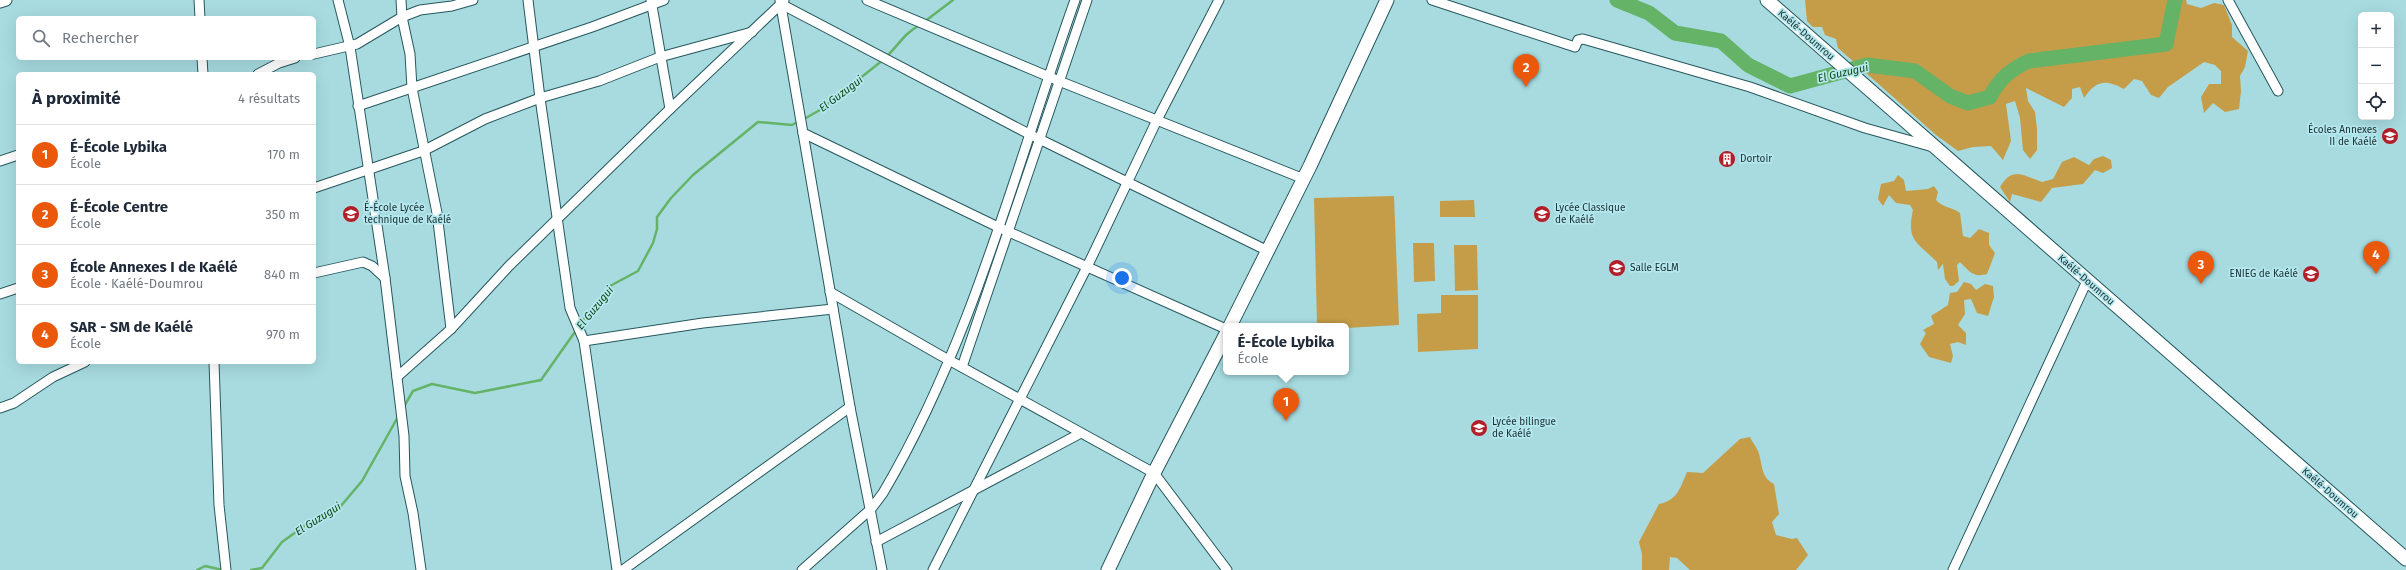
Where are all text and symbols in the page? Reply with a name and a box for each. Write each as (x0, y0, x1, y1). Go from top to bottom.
street label: Kaélé-Doumrou (1775, 7, 1837, 63)
map controls (2358, 12, 2394, 120)
button: + (2358, 12, 2394, 48)
search box (16, 16, 316, 60)
icon: search (30, 27, 52, 49)
text: Rechercher (62, 29, 138, 47)
button: − (2358, 48, 2394, 84)
pin: 2 (1513, 54, 1539, 87)
water label: El Guzugui (1816, 61, 1870, 85)
water label: El Guzugui (816, 73, 866, 115)
button: locate (2358, 84, 2394, 120)
text: À proximité (32, 88, 121, 109)
text: 4 résultats (238, 91, 300, 106)
place label: Écoles Annexes II de Kaélé (2308, 122, 2377, 148)
school or university icon: Écoles Annexes II de Kaélé (2380, 126, 2400, 146)
text: É-École Lybika (70, 138, 167, 156)
text: 1 (42, 147, 48, 162)
text: 170 m (267, 147, 300, 162)
building icon: Dortoir (1717, 149, 1737, 169)
place label: Dortoir (1740, 153, 1772, 165)
text: École (70, 156, 101, 171)
text: É-École Centre (70, 198, 168, 216)
place label: É-École Lycée technique de Kaélé (364, 200, 451, 226)
place label: Lycée Classique de Kaélé (1555, 202, 1625, 226)
school or university icon: É-École Lycée technique de Kaélé (341, 204, 361, 224)
school or university icon: Lycée Classique de Kaélé (1532, 204, 1552, 224)
text: 2 (42, 207, 48, 222)
text: 350 m (265, 207, 300, 222)
text: École (70, 216, 101, 231)
pin: 4 (2363, 241, 2389, 274)
pin: 3 (2188, 251, 2214, 284)
street label: Kaélé-Doumrou (2055, 252, 2117, 308)
text: École Annexes I de Kaélé (70, 258, 238, 276)
school or university icon: Salle EGLM (1607, 258, 1627, 278)
place label: Salle EGLM (1630, 262, 1679, 274)
school or university icon: ENIEG de Kaélé (2301, 264, 2321, 284)
text: 3 (42, 267, 48, 282)
text: 840 m (264, 267, 300, 282)
your location (1112, 268, 1132, 288)
place label: ENIEG de Kaélé (2230, 268, 2298, 280)
text: École · Kaélé-Doumrou (70, 276, 203, 291)
water label: El Guzugui (574, 284, 616, 332)
text: SAR - SM de Kaélé (70, 318, 193, 336)
popup (1223, 323, 1349, 375)
text: 4 (41, 327, 49, 342)
text: 970 m (266, 327, 300, 342)
text: É-École Lybika (1238, 333, 1334, 351)
text: École (70, 336, 101, 351)
text: École (1238, 351, 1269, 366)
pin: 1 (1273, 388, 1299, 421)
place label: Lycée bilingue de Kaélé (1492, 416, 1556, 440)
school or university icon: Lycée bilingue de Kaélé (1469, 418, 1489, 438)
street label: Kaélé-Doumrou (2299, 465, 2361, 521)
water label: El Guzugui (293, 500, 343, 538)

